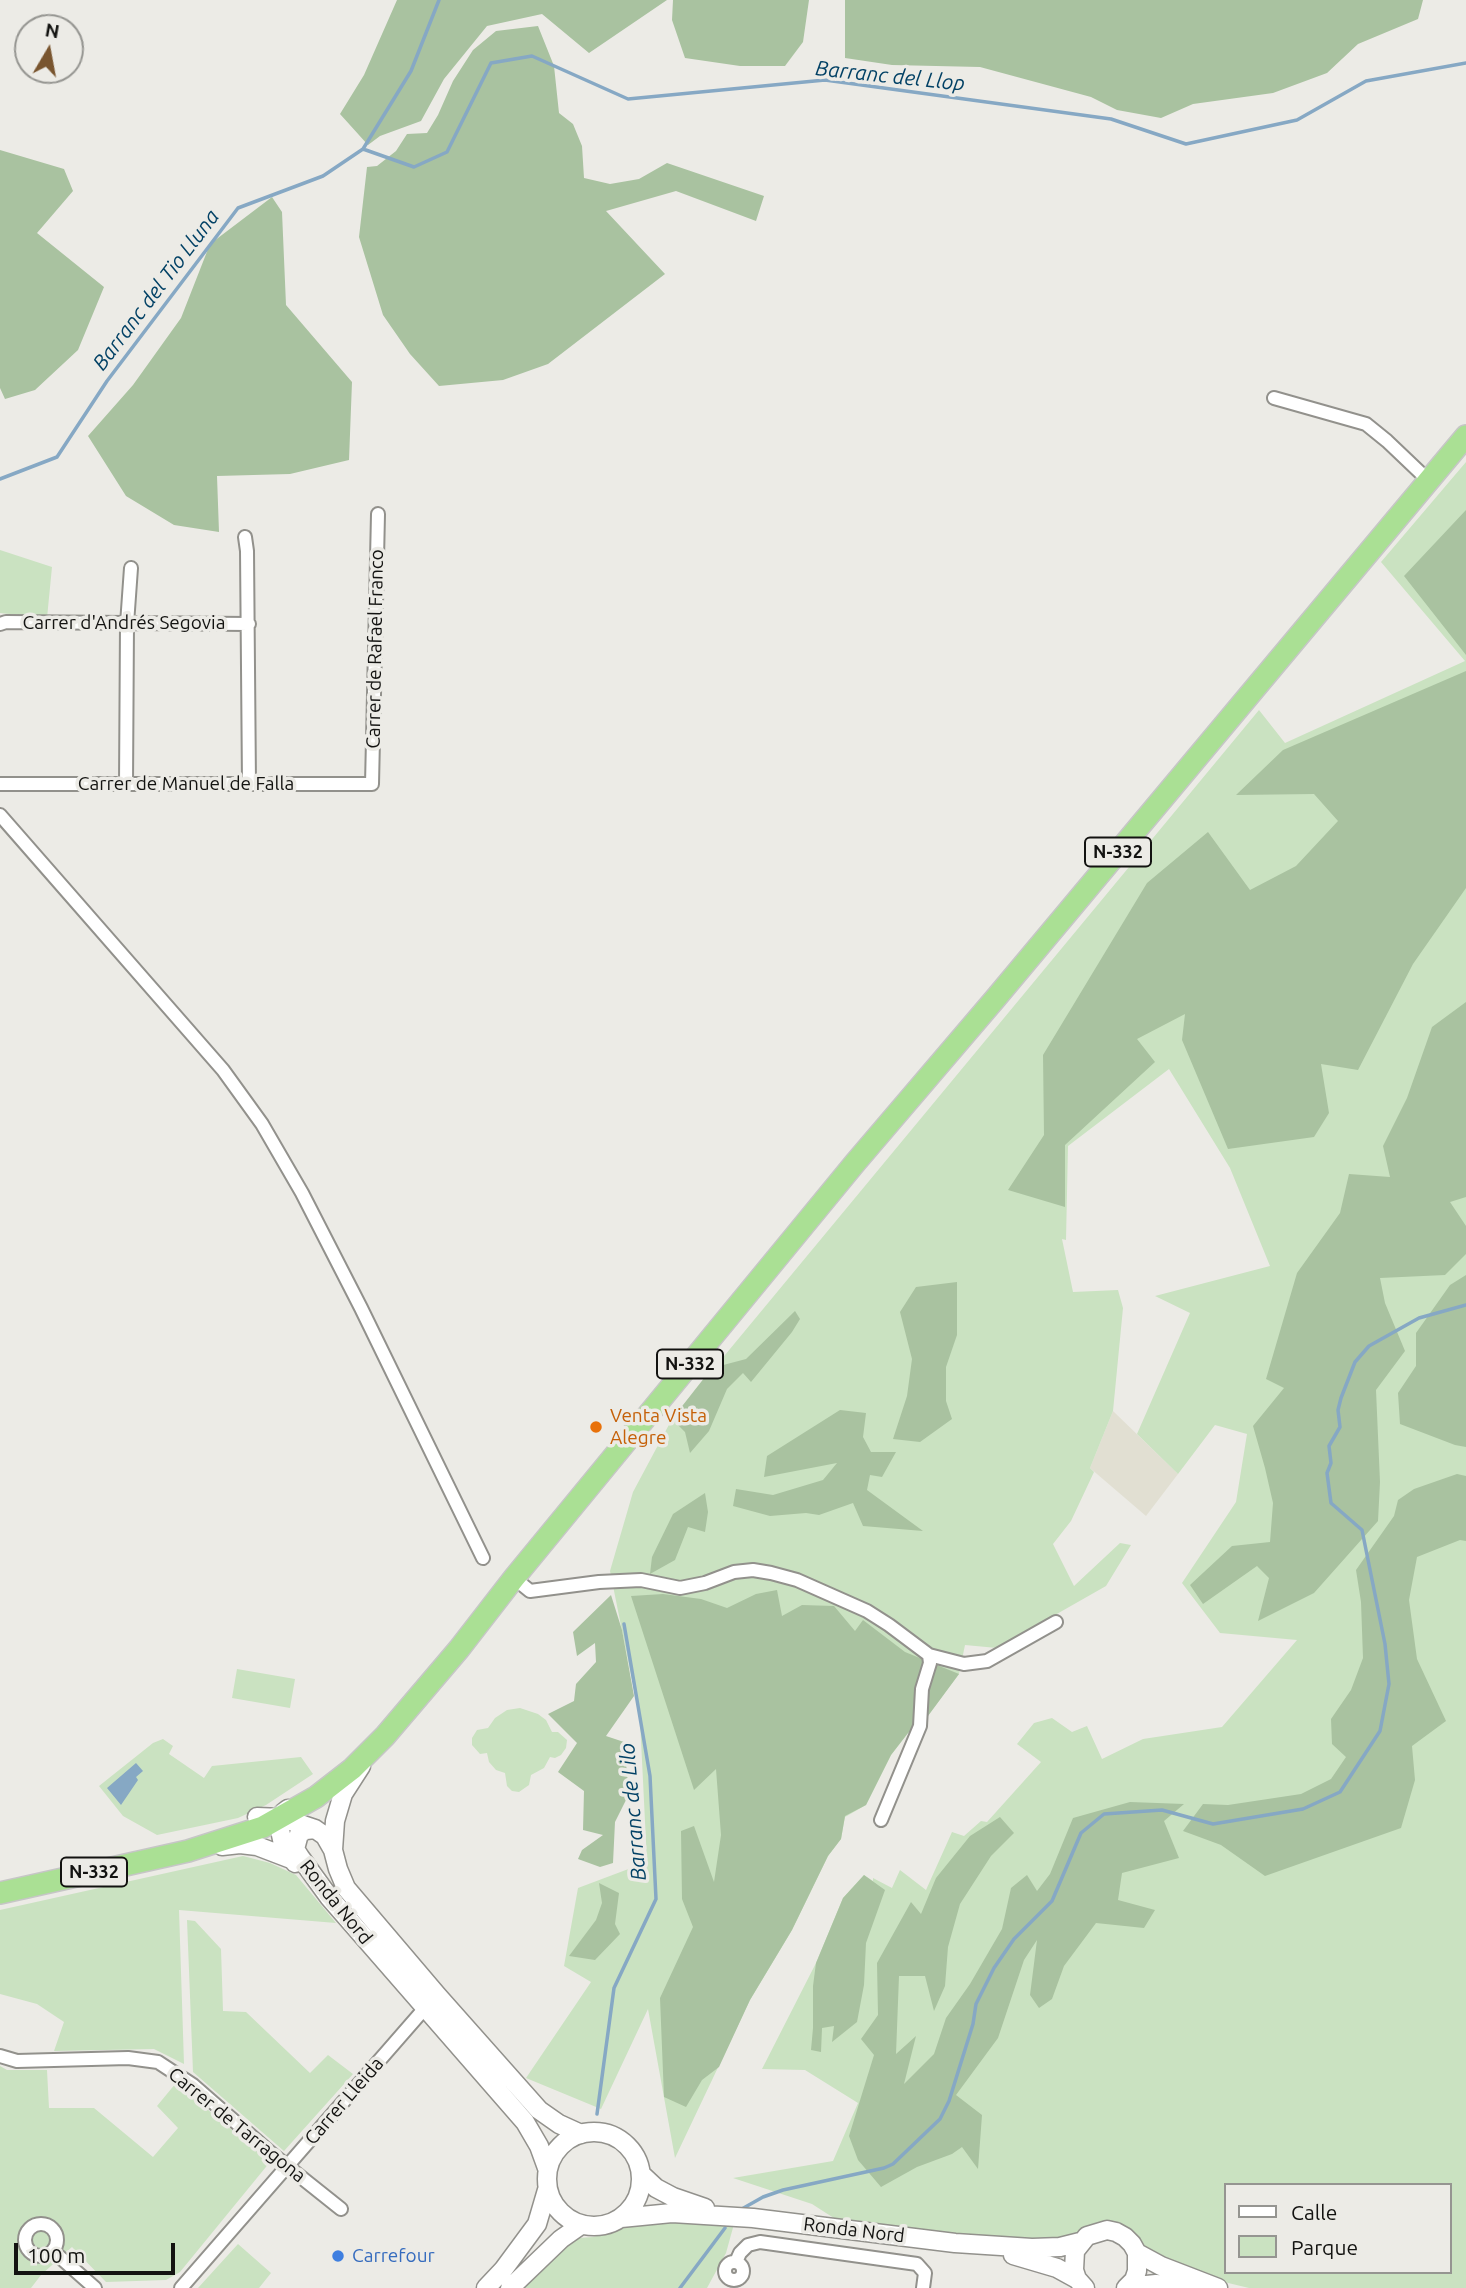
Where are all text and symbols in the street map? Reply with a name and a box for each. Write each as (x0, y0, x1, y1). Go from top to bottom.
north arrow (14, 14, 84, 84)
text: N (43, 18, 61, 42)
water label: Barranc del Llop (814, 56, 966, 96)
water label: Barranc del Tio Lluna (87, 205, 225, 375)
street label: Carrer de Rafael Franco (362, 549, 388, 749)
street label: Carrer d'Andrés Segovia (23, 612, 225, 634)
street label: Carrer de Manuel de Falla (78, 773, 294, 795)
road number: N-332 (1085, 838, 1151, 866)
road number: N-332 (657, 1350, 723, 1378)
place label: Venta Vista Alegre (610, 1405, 707, 1449)
marker: Venta Vista Alegre (588, 1419, 604, 1435)
water label: Barranc de Lilo (614, 1742, 652, 1882)
street label: Ronda Nord (295, 1855, 377, 1949)
road number: N-332 (61, 1858, 127, 1886)
street label: Carrer Lleida (300, 2053, 388, 2149)
street label: Carrer de Tarragona (164, 2063, 310, 2187)
legend (1224, 2183, 1452, 2274)
text: Calle (1291, 2200, 1337, 2224)
street label: Ronda Nord (802, 2212, 906, 2248)
scale bar (18, 2228, 178, 2272)
text: Parque (1291, 2235, 1358, 2259)
text: 100 m (27, 2243, 85, 2267)
place label: Carrefour (352, 2245, 435, 2267)
marker: Carrefour (330, 2248, 346, 2264)

